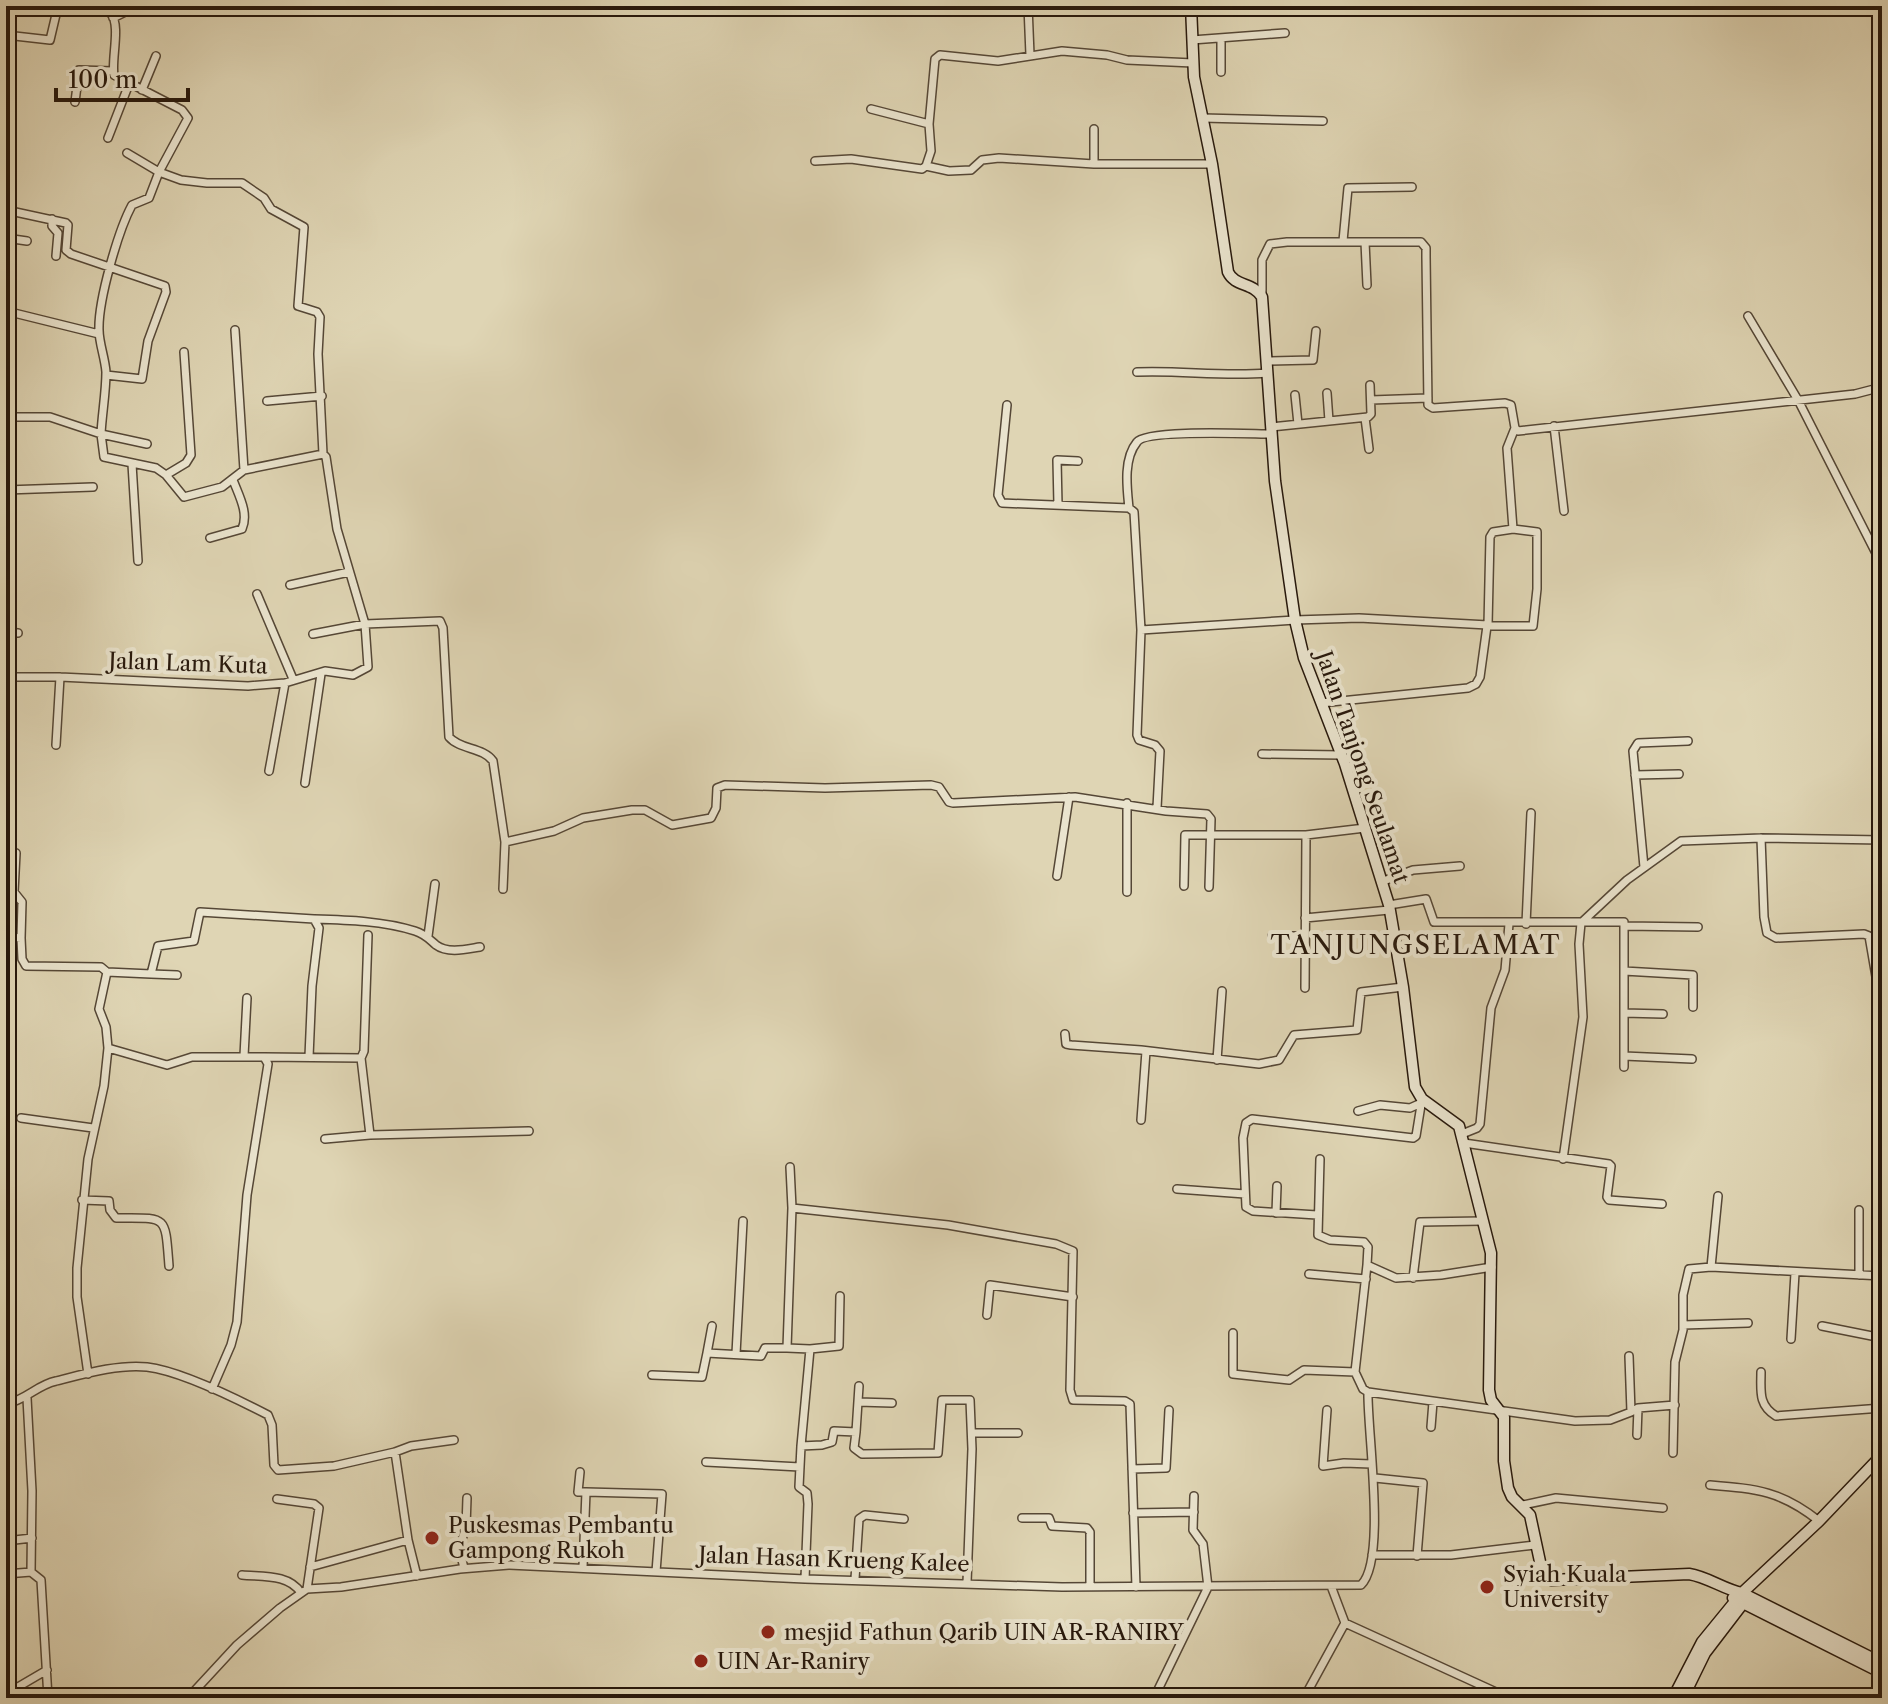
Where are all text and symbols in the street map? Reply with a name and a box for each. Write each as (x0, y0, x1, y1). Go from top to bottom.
scale bar (56, 52, 188, 102)
text: 100 m (68, 65, 137, 94)
street label: Jalan Tanjong Seulamat (1309, 645, 1415, 887)
street label: Jalan Lam Kuta (105, 647, 268, 680)
district label: TANJUNGSELAMAT (1271, 929, 1561, 961)
place label: Puskesmas Pembantu Gampong Rukoh (448, 1512, 674, 1564)
marker: Puskesmas Pembantu Gampong Rukoh (423, 1529, 441, 1547)
street label: Jalan Hasan Krueng Kalee (695, 1541, 970, 1578)
place label: Syiah Kuala University (1503, 1561, 1627, 1613)
marker: Syiah Kuala University (1478, 1578, 1496, 1596)
place label: mesjid Fathun Qarib UIN AR-RANIRY (784, 1619, 1184, 1646)
marker: mesjid Fathun Qarib UIN AR-RANIRY (759, 1623, 777, 1641)
place label: UIN Ar-Raniry (717, 1648, 870, 1675)
marker: UIN Ar-Raniry (692, 1652, 710, 1670)

